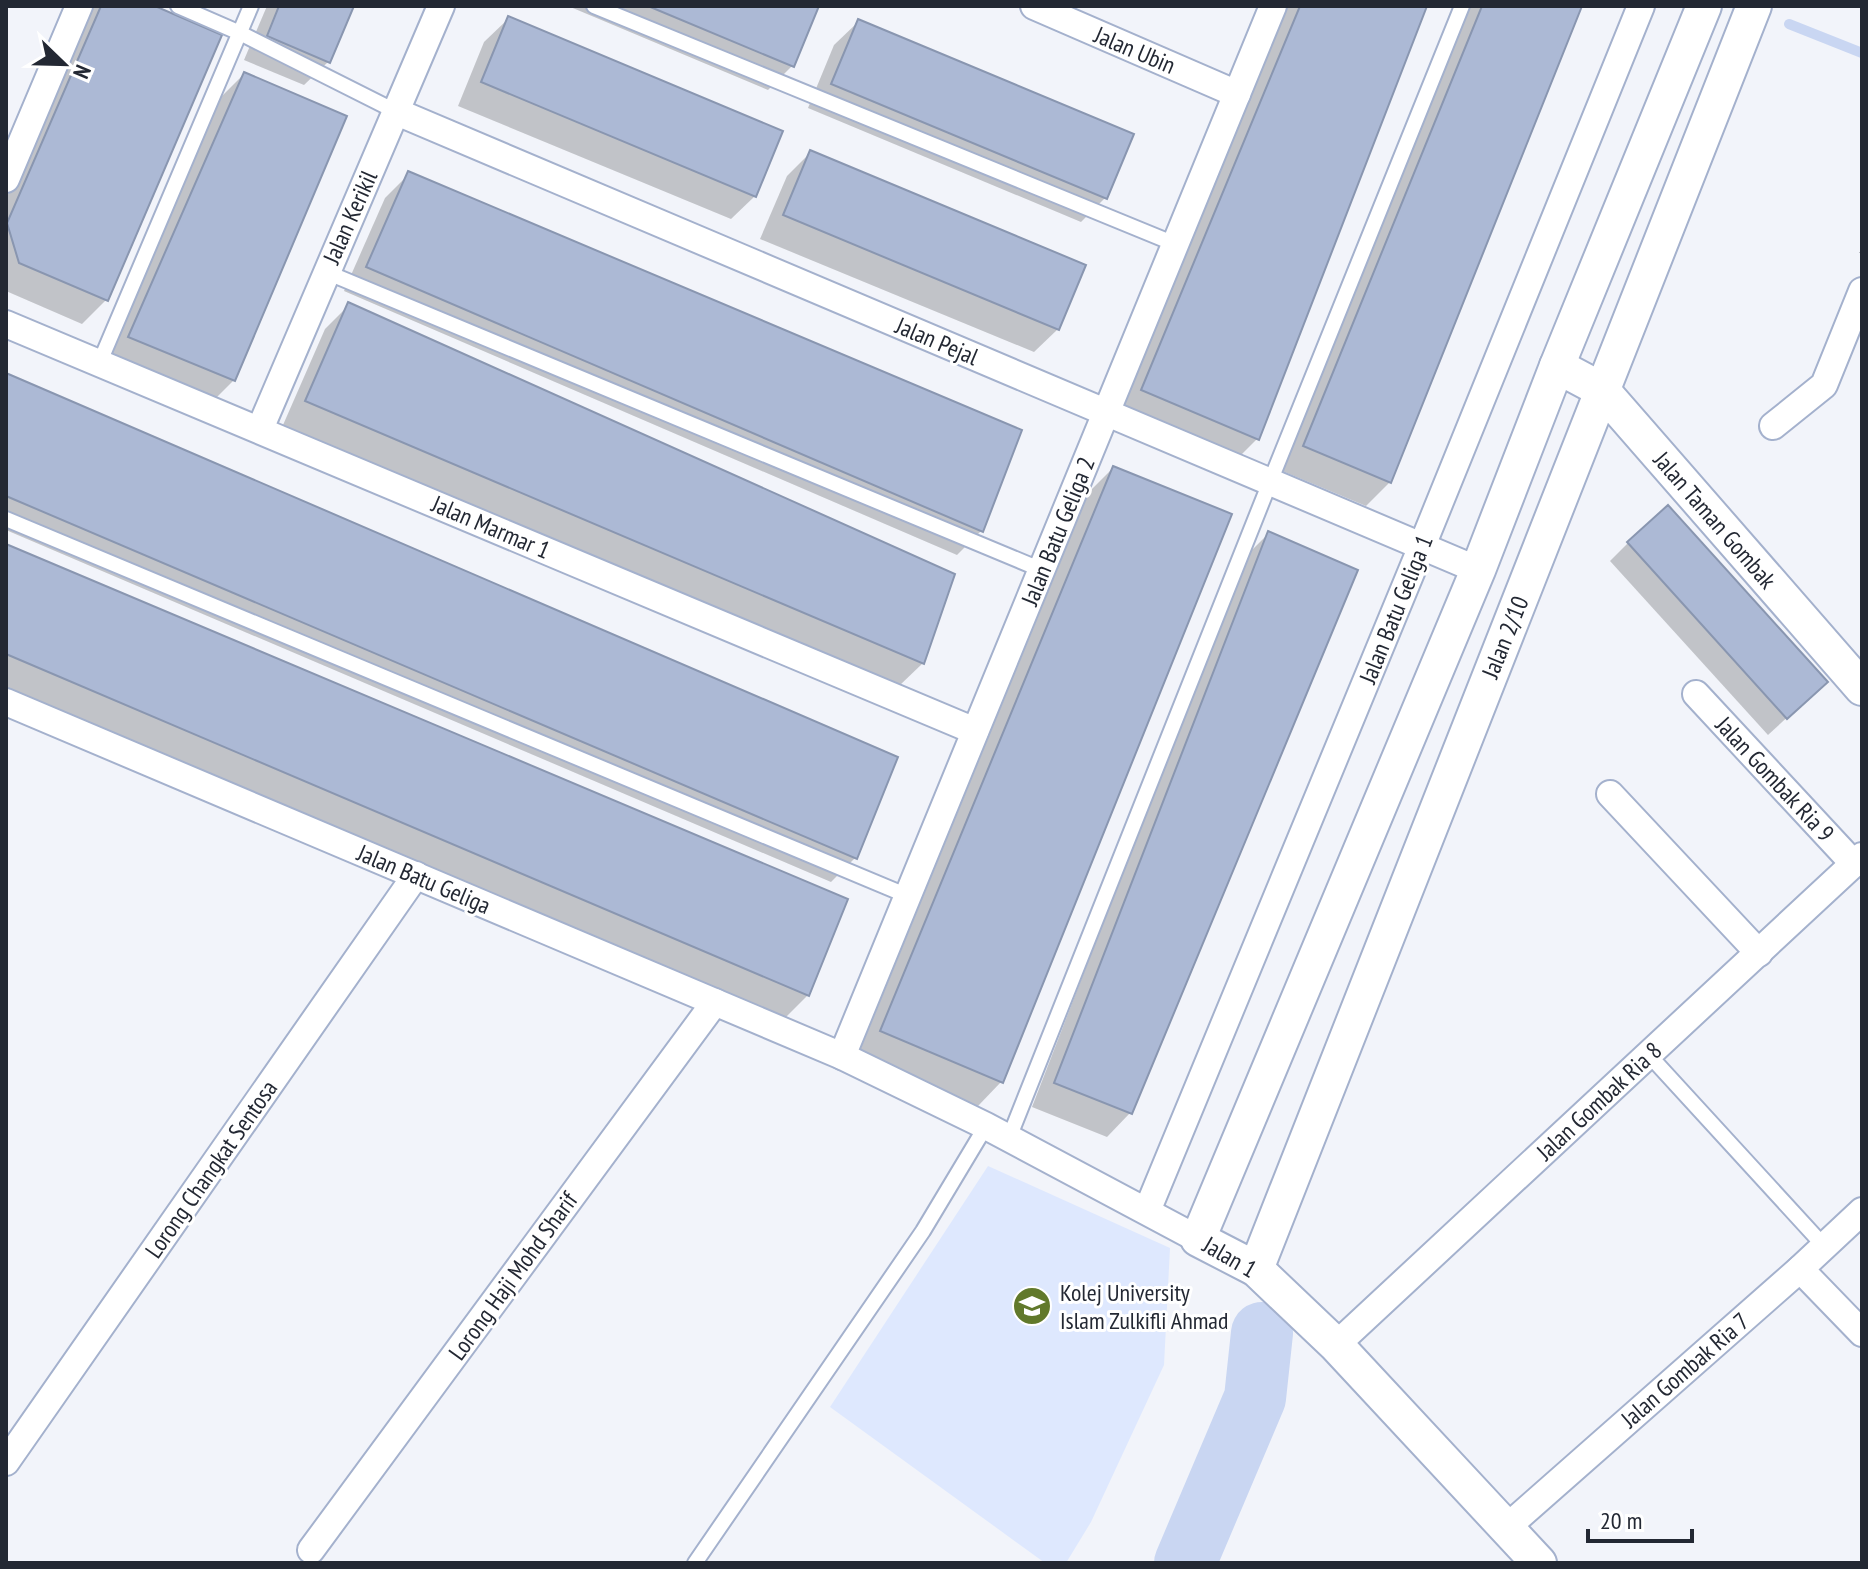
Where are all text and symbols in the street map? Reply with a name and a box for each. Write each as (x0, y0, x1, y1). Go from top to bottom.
street label: Jalan Ubin (1089, 19, 1180, 81)
north arrow (24, 24, 104, 104)
text: N (67, 61, 98, 83)
street label: Jalan Kerikil (315, 165, 384, 269)
street label: Jalan Pejal (890, 309, 983, 372)
street label: Jalan Taman Gombak (1646, 444, 1784, 596)
street label: Jalan Batu Geliga 2 (1014, 452, 1102, 611)
street label: Jalan Marmar 1 (426, 488, 555, 566)
street label: Jalan Batu Geliga 1 (1352, 530, 1440, 689)
street label: Jalan 2/10 (1474, 591, 1535, 683)
street label: Jalan Gombak Ria 9 (1708, 709, 1841, 848)
street label: Jalan Batu Geliga (352, 837, 495, 921)
street label: Jalan Gombak Ria 8 (1529, 1035, 1668, 1168)
street label: Lorong Changkat Sentosa (138, 1074, 284, 1264)
street label: Lorong Haji Mohd Sharif (442, 1185, 585, 1366)
street label: Jalan 1 (1197, 1229, 1262, 1285)
place label: Kolej University Islam Zulkifli Ahmad (1060, 1277, 1228, 1336)
school or university icon: Kolej University Islam Zulkifli Ahmad (1011, 1285, 1053, 1327)
street label: Jalan Gombak Ria 7 (1614, 1306, 1756, 1435)
scale bar (1588, 1493, 1692, 1543)
text: 20 m (1600, 1505, 1642, 1536)

